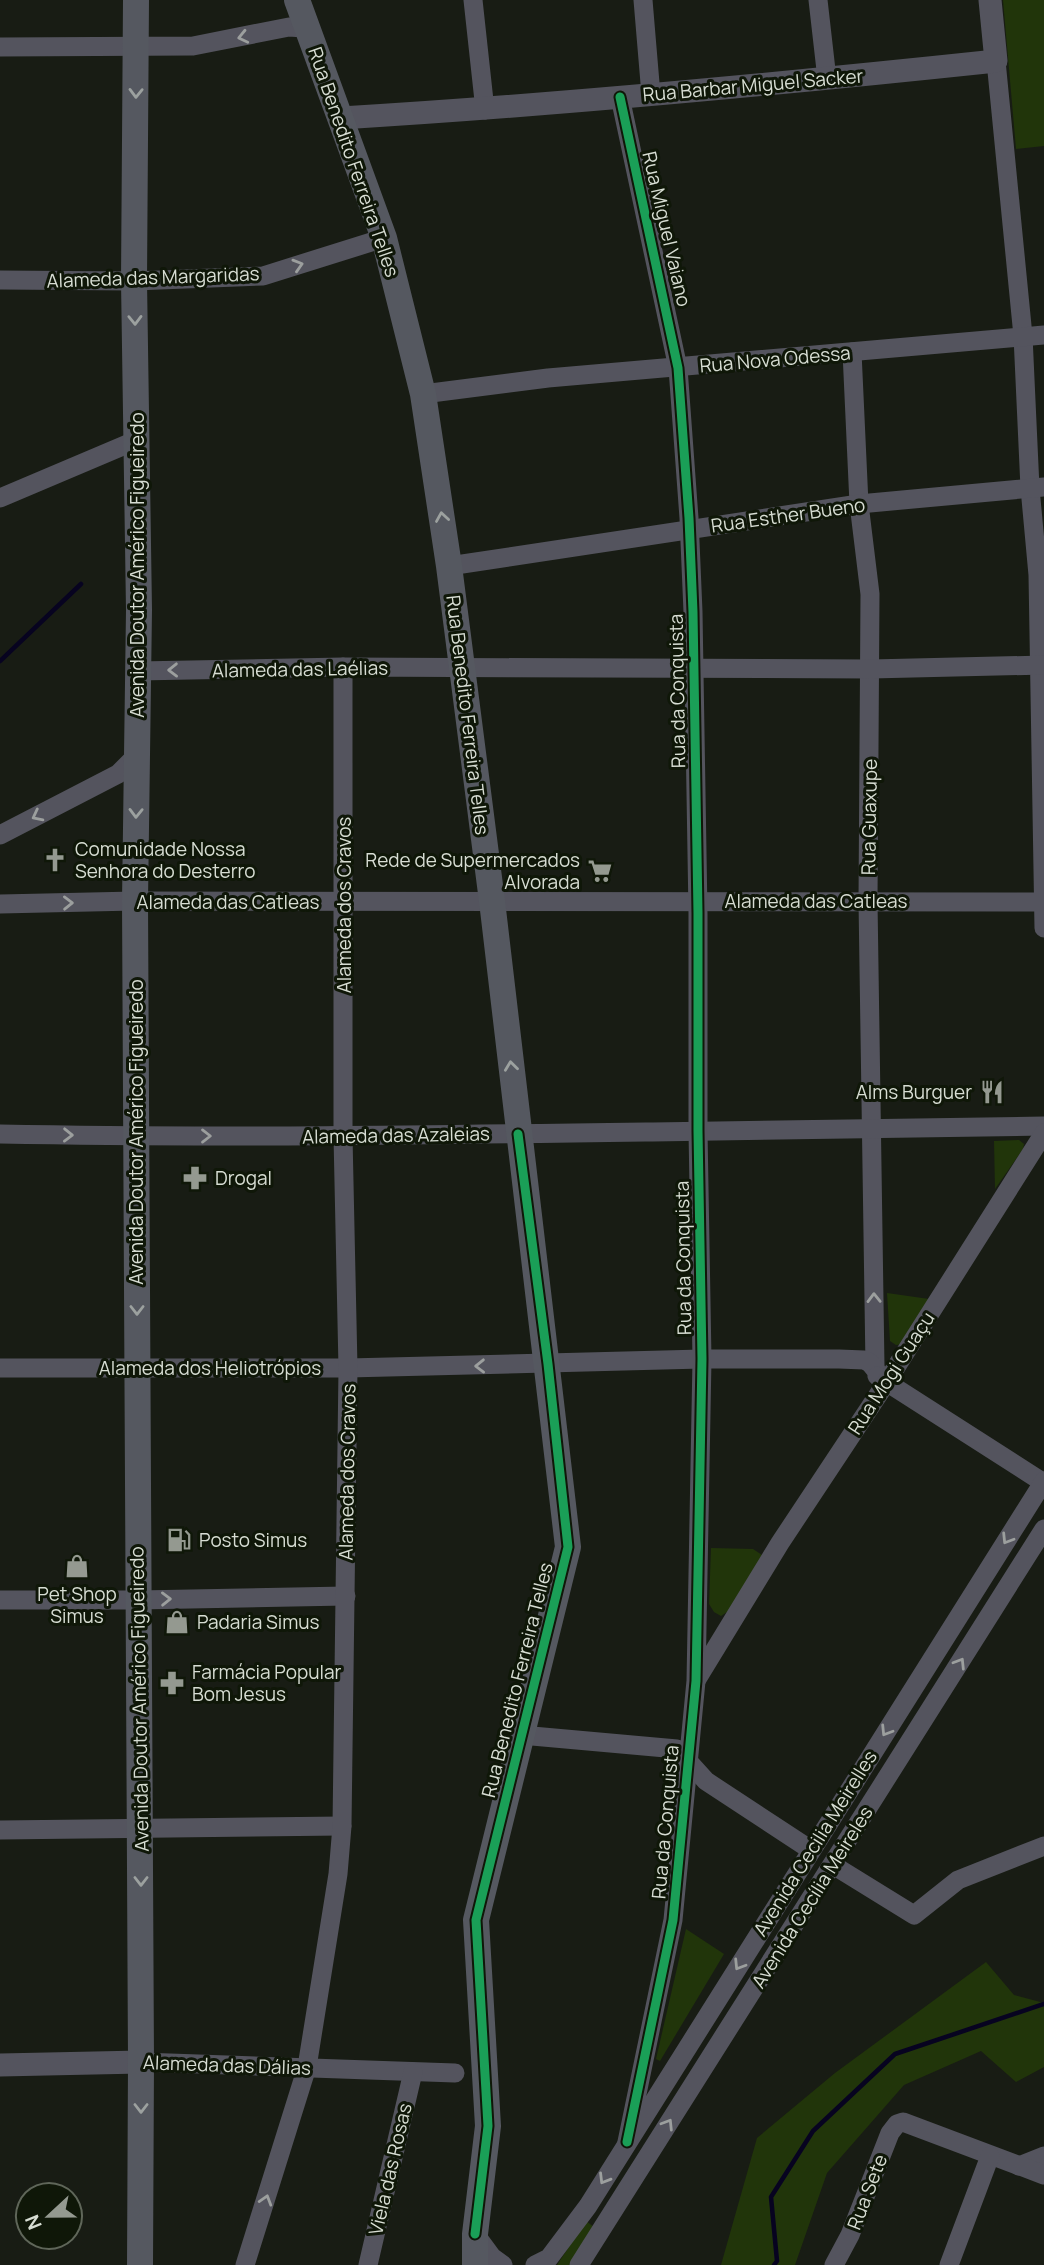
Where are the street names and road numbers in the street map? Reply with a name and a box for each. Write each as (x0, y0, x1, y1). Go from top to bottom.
street label: Rua Benedito Ferreira Telles (302, 44, 406, 280)
street label: Rua Barbar Miguel Sacker (642, 62, 865, 108)
street label: Rua Miguel Vaiano (637, 149, 697, 309)
street label: Alameda das Margaridas (46, 260, 260, 294)
street label: Rua Nova Odessa (698, 339, 852, 379)
street label: Avenida Doutor Américo Figueiredo (124, 412, 150, 718)
street label: Rua Esther Bueno (709, 491, 867, 539)
street label: Rua Benedito Ferreira Telles (440, 594, 496, 836)
street label: Rua da Conquista (663, 614, 691, 768)
street label: Alameda das Laélias (212, 654, 388, 684)
street label: Rua Guaxupe (855, 759, 883, 875)
street label: Alameda dos Cravos (331, 817, 357, 993)
street label: Alameda das Catleas (724, 888, 908, 914)
street label: Alameda das Catleas (136, 889, 320, 915)
street label: Avenida Doutor Américo Figueiredo (123, 979, 149, 1285)
street label: Alameda das Azaleias (302, 1120, 490, 1150)
street label: Rua da Conquista (669, 1181, 697, 1335)
street label: Rua Mogi Guaçu (842, 1307, 940, 1439)
street label: Alameda dos Heliotrópios (99, 1355, 321, 1381)
street label: Alameda dos Cravos (332, 1383, 362, 1561)
street label: Avenida Doutor Américo Figueiredo (123, 1546, 155, 1852)
street label: Rua Benedito Ferreira Telles (475, 1560, 559, 1800)
street label: Rua da Conquista (645, 1744, 685, 1900)
street label: Avenida Cecilia Meirelles (747, 1745, 883, 1941)
street label: Avenida Cecília Meireles (745, 1801, 879, 1993)
street label: Alameda das Dálias (143, 2049, 311, 2081)
street label: Viela das Rosas (362, 2100, 418, 2238)
street label: Rua Sete (841, 2151, 893, 2233)

